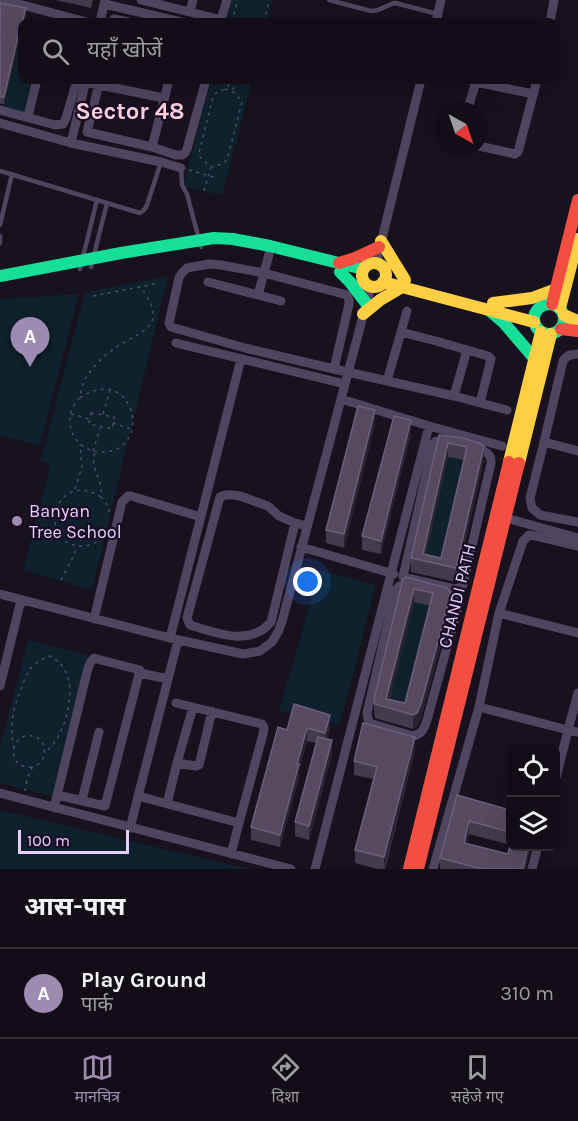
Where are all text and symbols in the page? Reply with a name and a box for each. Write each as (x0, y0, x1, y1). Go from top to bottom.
search box (18, 18, 560, 84)
icon: search (39, 35, 72, 68)
text: यहाँ खोजें (87, 37, 162, 63)
district label: Sector 48 (75, 97, 185, 125)
north arrow (434, 102, 488, 156)
pin: A (10, 318, 50, 367)
place label: Banyan Tree School (29, 500, 122, 543)
marker: Banyan Tree School (10, 514, 24, 528)
street label: CHANDI PATH (433, 542, 481, 650)
your location (293, 567, 322, 596)
map controls (506, 743, 560, 851)
button: locate (506, 743, 560, 797)
button: layers (506, 797, 560, 851)
scale bar (18, 827, 129, 854)
text: 100 m (27, 831, 70, 850)
text: आस-पास (24, 891, 126, 922)
text: Play Ground (81, 967, 207, 993)
text: A (37, 982, 50, 1005)
text: 310 m (500, 982, 554, 1005)
text: पार्क (81, 993, 113, 1016)
tab: मानचित्र (74, 1051, 120, 1109)
tab: दिशा (269, 1051, 302, 1109)
tab: सहेजे गए (451, 1051, 504, 1109)

